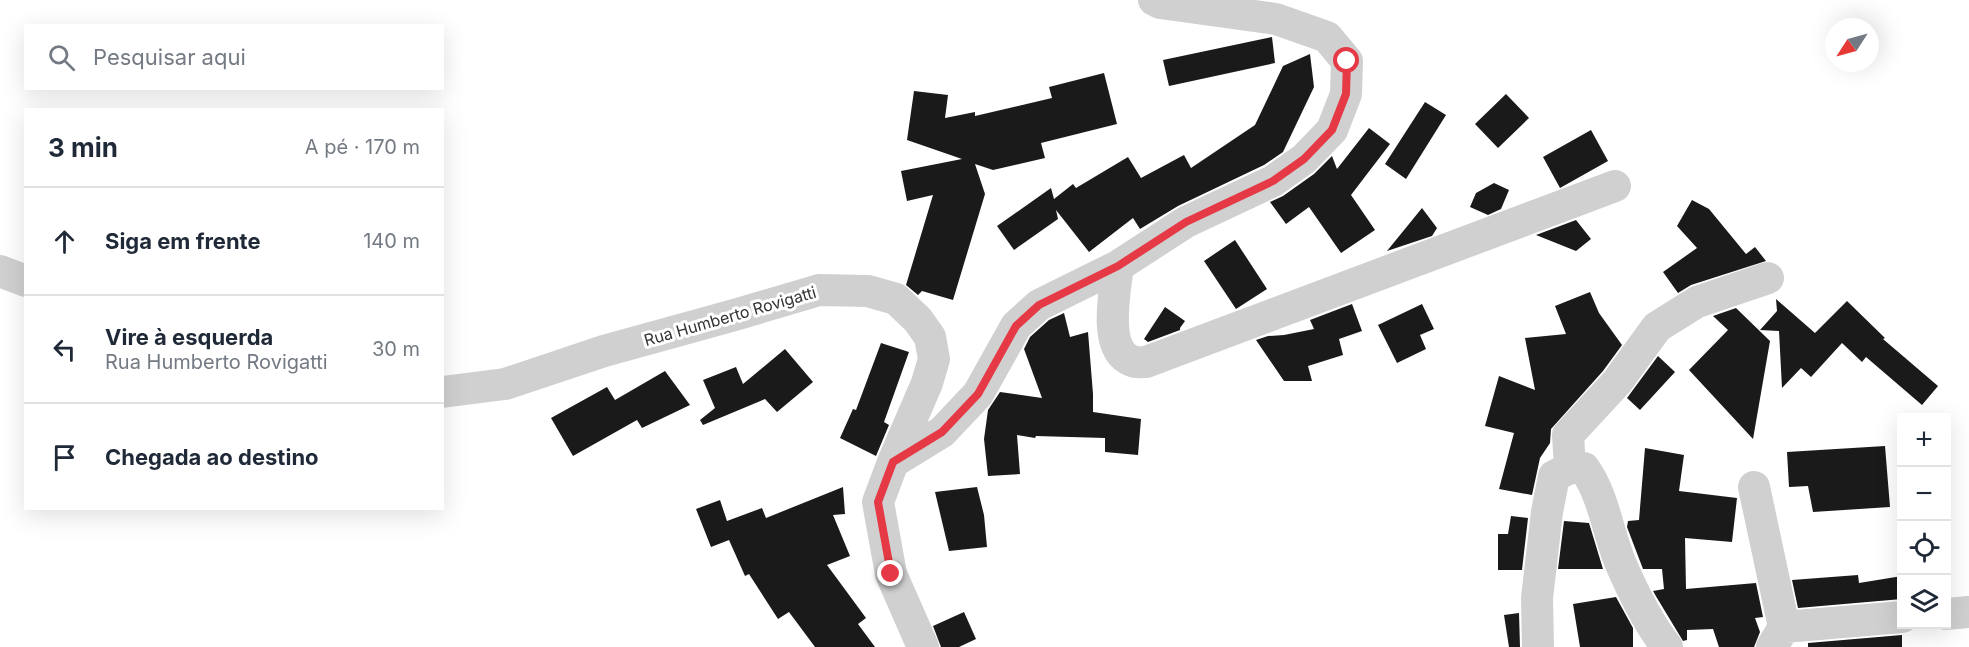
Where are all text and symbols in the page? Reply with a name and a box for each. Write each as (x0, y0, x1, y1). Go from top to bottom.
north arrow (1825, 18, 1879, 72)
search box (24, 24, 444, 90)
icon: search (45, 41, 78, 74)
text: Pesquisar aqui (93, 44, 246, 70)
route start (1333, 47, 1359, 73)
text: 3 min (48, 132, 118, 163)
text: A pé · 170 m (305, 135, 420, 159)
icon: ahead (48, 225, 81, 258)
text: Siga em frente (105, 228, 261, 254)
text: 140 m (363, 229, 420, 253)
street label: Rua Humberto Rovigatti (642, 282, 818, 350)
text: Vire à esquerda (105, 324, 273, 350)
icon: left (48, 333, 81, 366)
text: 30 m (372, 337, 420, 361)
text: Rua Humberto Rovigatti (105, 350, 328, 374)
map controls (1897, 413, 1951, 629)
button: + (1897, 413, 1951, 467)
icon: arrive (48, 441, 81, 474)
text: Chegada ao destino (105, 444, 319, 470)
button: − (1897, 467, 1951, 521)
button: locate (1897, 521, 1951, 575)
route end (877, 560, 903, 586)
button: layers (1897, 575, 1951, 629)

